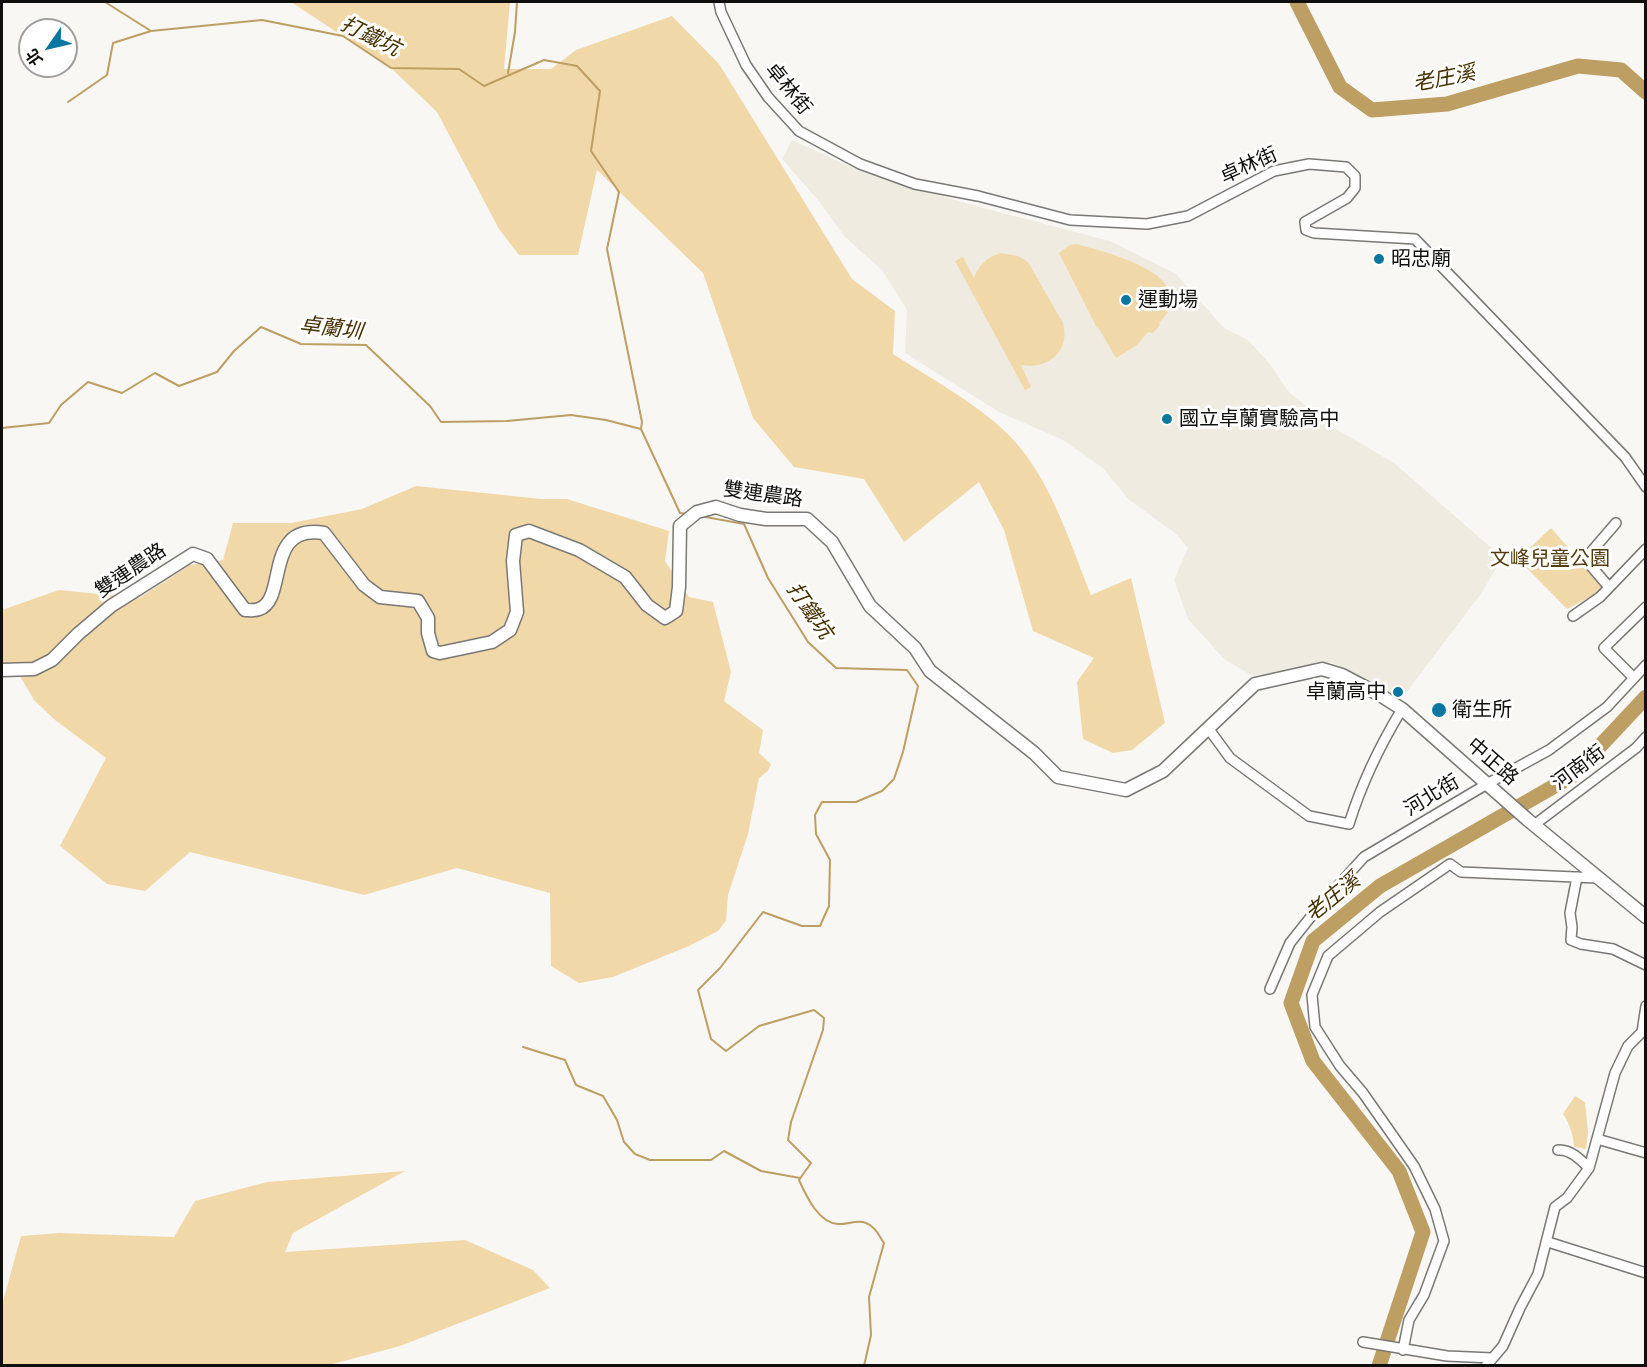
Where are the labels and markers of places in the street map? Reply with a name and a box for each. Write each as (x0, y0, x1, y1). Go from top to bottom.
place label: 昭忠廟 (1391, 247, 1451, 271)
marker: 昭忠廟 (1372, 252, 1386, 266)
place label: 運動場 (1138, 288, 1198, 312)
marker: 運動場 (1119, 293, 1133, 307)
place label: 國立卓蘭實驗高中 (1179, 407, 1339, 431)
marker: 國立卓蘭實驗高中 (1160, 412, 1174, 426)
place label: 卓蘭高中 (1306, 680, 1386, 704)
marker: 卓蘭高中 (1391, 685, 1405, 699)
place label: 衛生所 (1452, 698, 1512, 722)
marker: 衛生所 (1430, 701, 1448, 719)

